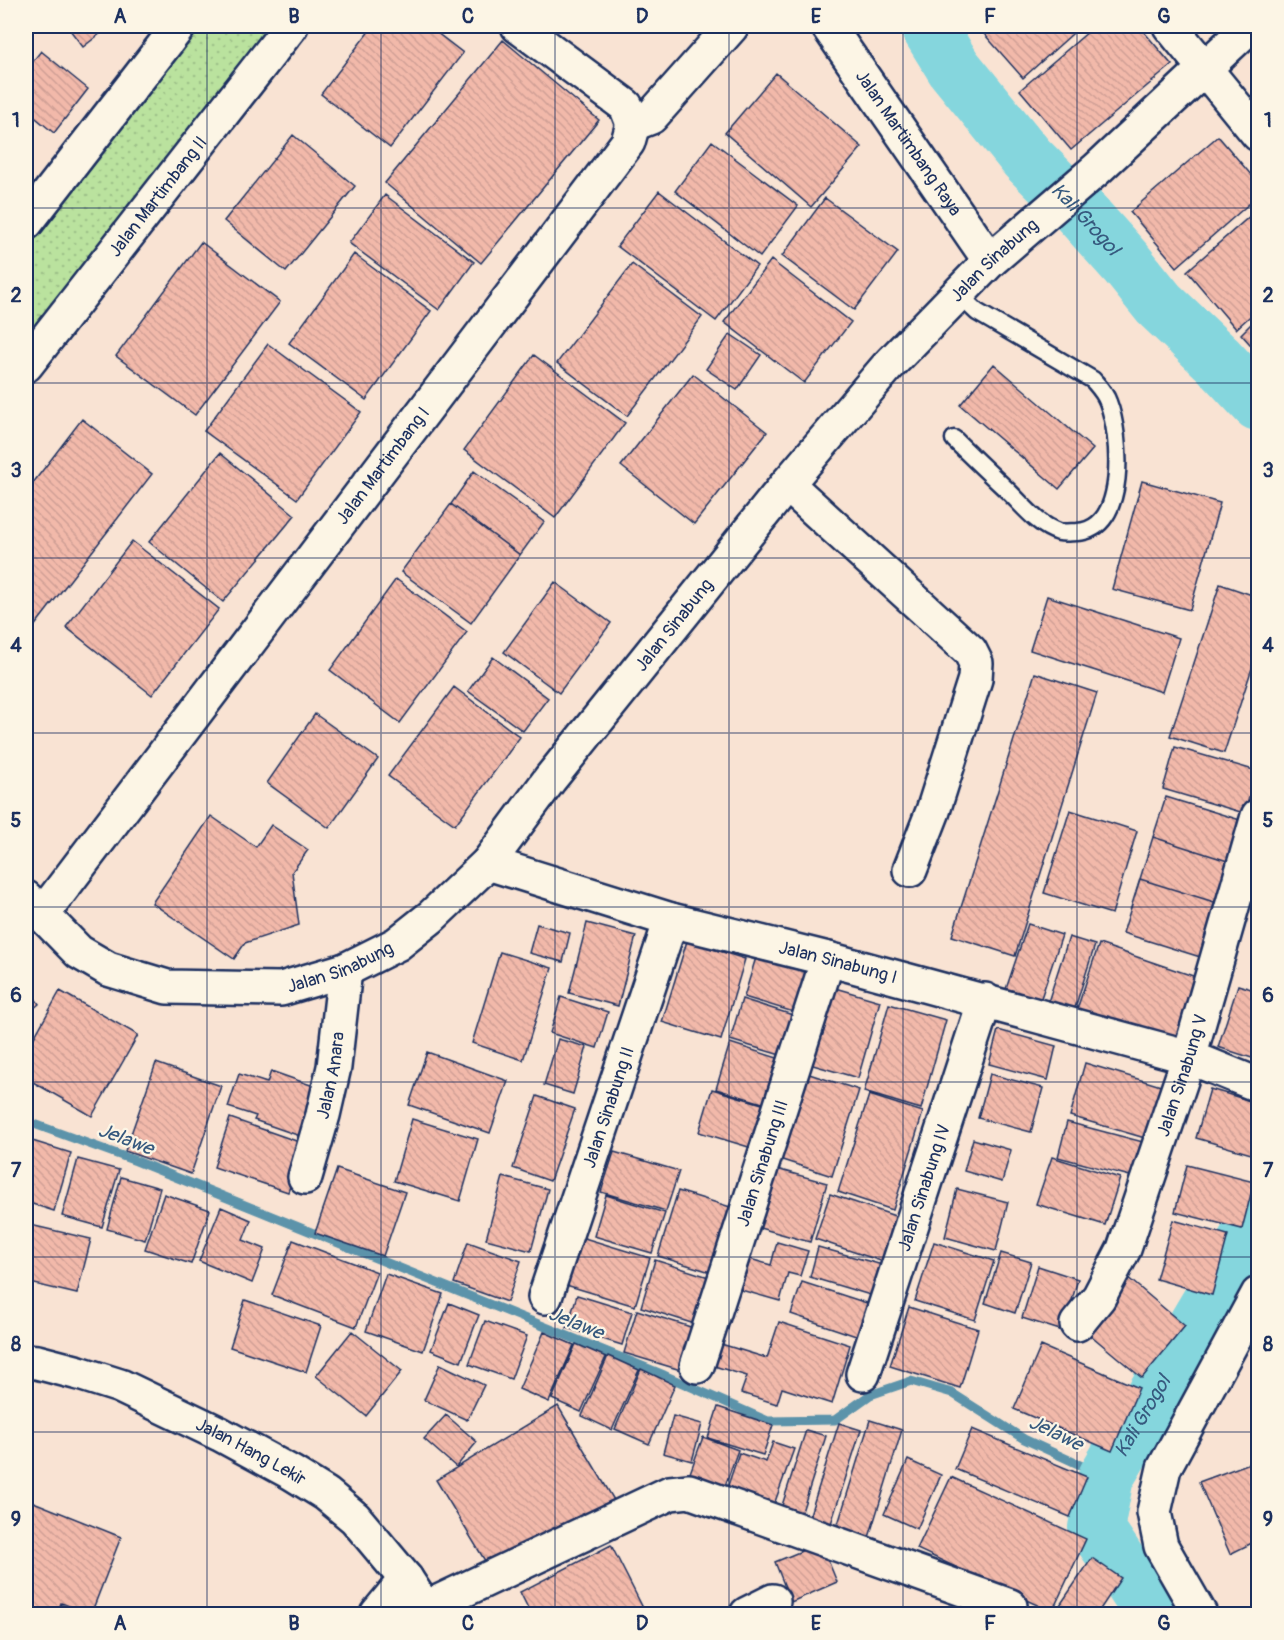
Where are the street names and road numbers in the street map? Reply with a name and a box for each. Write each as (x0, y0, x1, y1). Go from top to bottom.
street label: Jalan Martimbang Raya (850, 66, 967, 220)
street label: Jalan Martimbang II (103, 131, 212, 261)
street label: Jalan Sinabung (945, 213, 1043, 307)
street label: Jalan Martimbang I (331, 402, 435, 529)
street label: Jalan Sinabung (630, 574, 718, 676)
street label: Jalan Sinabung (284, 936, 397, 998)
street label: Jalan Sinabung I (777, 936, 900, 989)
street label: Jalan Sinabung V (1151, 1012, 1212, 1140)
street label: Jalan Anara (311, 1031, 349, 1121)
street label: Jalan Sinabung II (577, 1044, 639, 1171)
street label: Jalan Sinabung III (731, 1097, 793, 1229)
street label: Jalan Sinabung IV (892, 1121, 955, 1254)
street label: Jalan Hang Lekir (192, 1413, 311, 1491)

